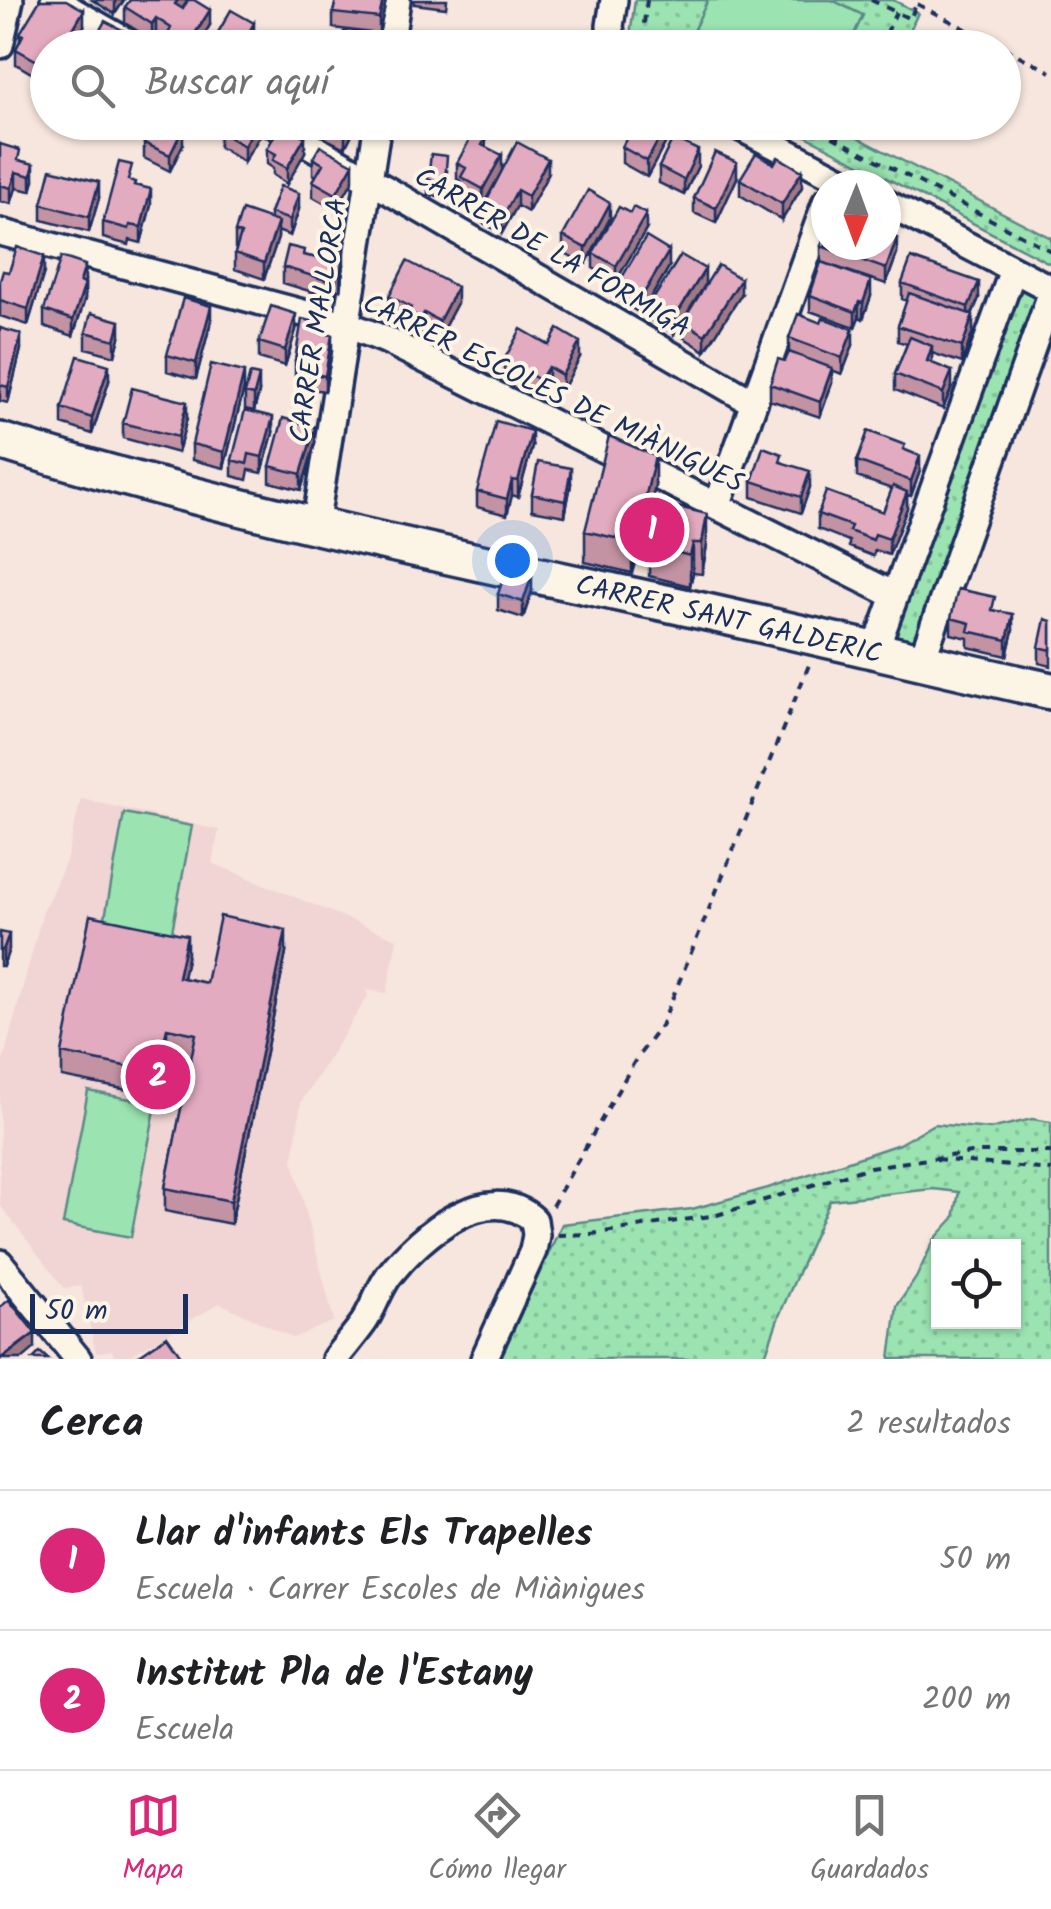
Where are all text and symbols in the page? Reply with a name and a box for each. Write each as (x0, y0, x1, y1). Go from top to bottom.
search box (30, 30, 1021, 140)
text: Buscar aquí (145, 55, 329, 115)
icon: search (65, 58, 120, 113)
street label: CARRER DE LA FORMIGA (405, 155, 698, 351)
north arrow (811, 170, 901, 260)
street label: CARRER MALLORCA (278, 195, 361, 446)
street label: CARRER ESCOLES DE MIÀNIGUES (354, 282, 751, 506)
pin: 1 (620, 492, 684, 568)
your location (487, 535, 538, 586)
street label: CARRER SANT GALDERIC (571, 563, 886, 678)
pin: 2 (126, 1040, 190, 1114)
map controls (931, 1239, 1021, 1329)
button: locate (931, 1239, 1021, 1329)
scale bar (30, 1289, 188, 1334)
text: 50 m (45, 1289, 108, 1334)
text: Cerca (40, 1391, 144, 1458)
text: 2 resultados (846, 1399, 1011, 1450)
text: Llar d'infants Els Trapelles (135, 1505, 593, 1565)
text: 1 (68, 1535, 77, 1586)
text: 50 m (940, 1535, 1011, 1586)
text: Escuela · Carrer Escoles de Miànigues (135, 1565, 645, 1616)
text: Institut Pla de l'Estany (135, 1645, 533, 1705)
text: 2 (63, 1675, 82, 1726)
text: 200 m (922, 1675, 1011, 1726)
text: Escuela (135, 1705, 234, 1756)
tab: Mapa (122, 1788, 184, 1893)
tab: Cómo llegar (428, 1788, 566, 1893)
tab: Guardados (810, 1788, 929, 1893)

